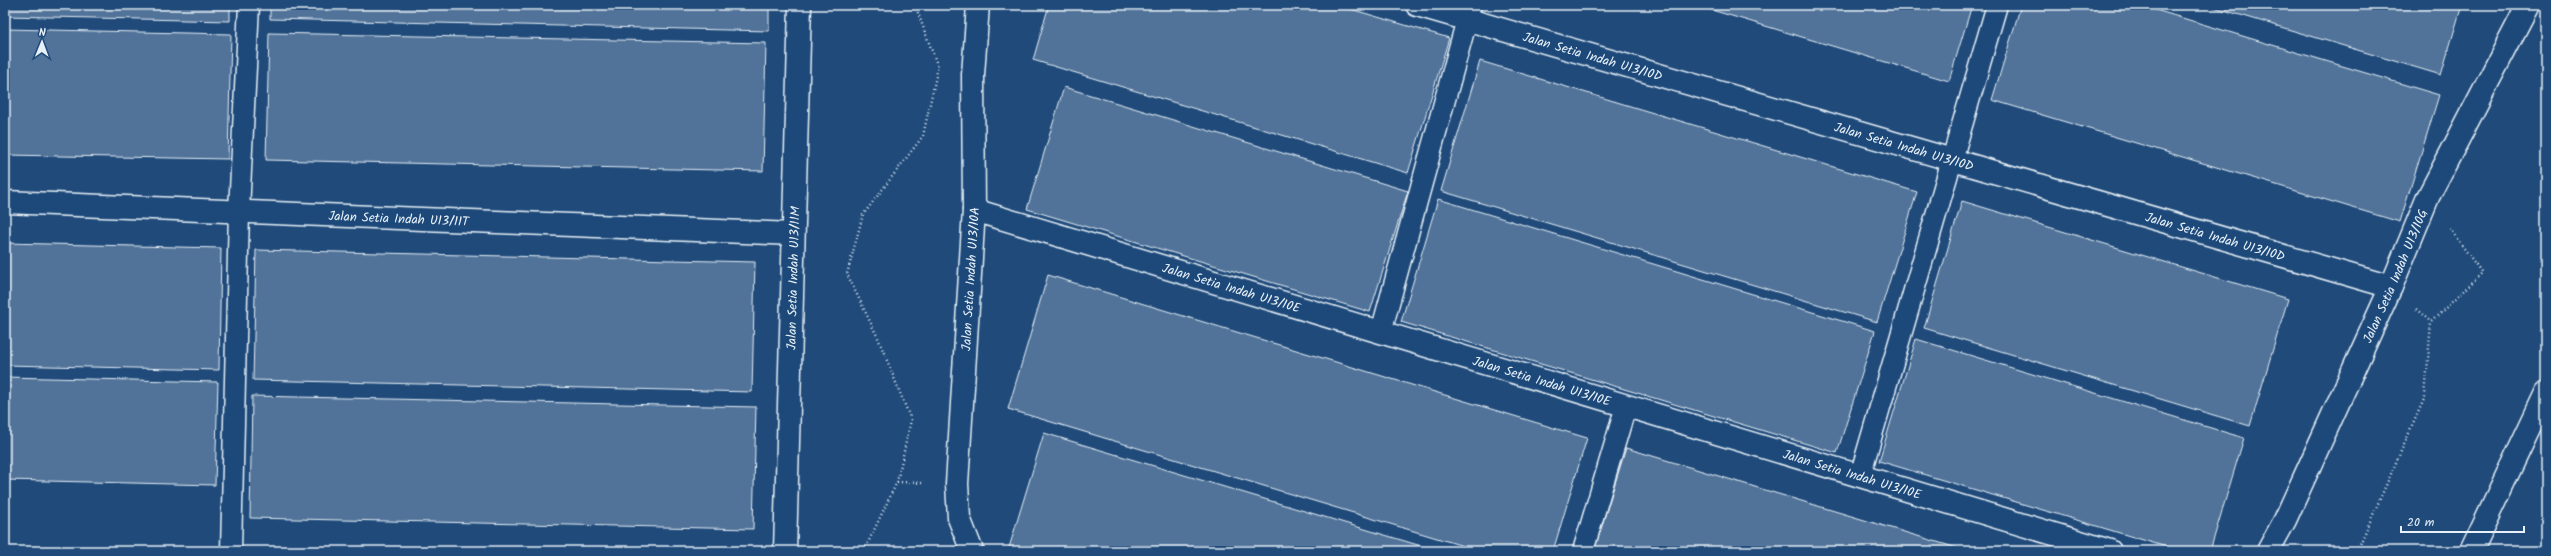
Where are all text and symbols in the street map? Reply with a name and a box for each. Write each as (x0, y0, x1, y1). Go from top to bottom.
north arrow (22, 22, 62, 62)
text: N (39, 24, 46, 42)
street label: Jalan Setia Indah U13/10D (1520, 27, 1665, 88)
street label: Jalan Setia Indah U13/10D (1831, 117, 1976, 178)
street label: Jalan Setia Indah U13/11M (782, 205, 806, 350)
street label: Jalan Setia Indah U13/11T (328, 206, 470, 233)
street label: Jalan Setia Indah U13/10A (956, 206, 986, 352)
street label: Jalan Setia Indah U13/10G (2358, 206, 2434, 347)
street label: Jalan Setia Indah U13/10D (2142, 207, 2287, 268)
street label: Jalan Setia Indah U13/10E (1159, 258, 1303, 320)
street label: Jalan Setia Indah U13/10E (1470, 351, 1614, 413)
street label: Jalan Setia Indah U13/10E (1780, 444, 1924, 506)
scale bar (2401, 508, 2524, 534)
text: 20 m (2407, 513, 2435, 532)

